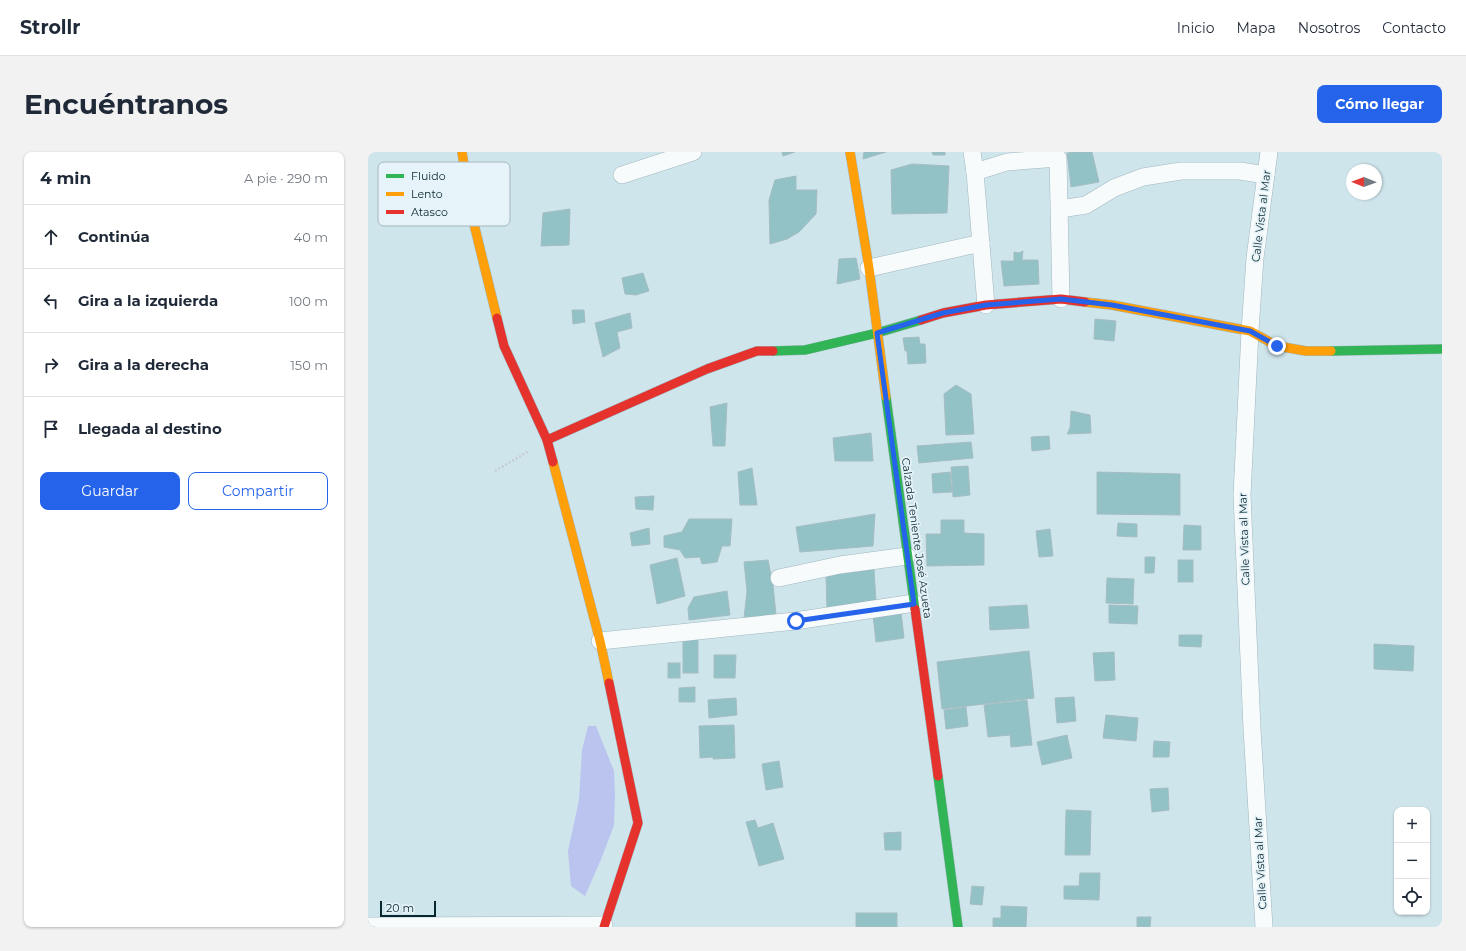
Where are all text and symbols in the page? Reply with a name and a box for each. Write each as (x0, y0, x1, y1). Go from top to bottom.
text: Strollr (20, 16, 81, 39)
text: Inicio (1177, 19, 1214, 37)
text: Mapa (1236, 19, 1276, 37)
text: Nosotros (1298, 19, 1360, 37)
text: Contacto (1382, 19, 1446, 37)
button: Cómo llegar (1317, 85, 1442, 123)
text: Encuéntranos (24, 87, 228, 121)
legend (378, 162, 510, 226)
north arrow (1346, 164, 1382, 200)
text: 4 min (40, 168, 91, 188)
text: Fluido (411, 169, 446, 183)
street label: Calle Vista al Mar (1248, 169, 1274, 263)
text: A pie · 290 m (244, 170, 328, 186)
text: Lento (411, 187, 443, 201)
text: Atasco (411, 205, 448, 219)
icon: ahead (40, 226, 62, 248)
text: Continúa (78, 227, 150, 246)
text: 40 m (294, 229, 328, 245)
icon: left (40, 290, 62, 312)
text: Gira a la izquierda (78, 291, 218, 310)
text: 100 m (289, 293, 328, 309)
route end (1268, 337, 1286, 355)
icon: right (40, 354, 62, 376)
text: Gira a la derecha (78, 355, 209, 374)
text: 150 m (290, 357, 328, 373)
icon: arrive (40, 418, 62, 440)
text: Llegada al destino (78, 419, 222, 438)
street label: Calzada Teniente José Azueta (899, 457, 935, 619)
button: Guardar (40, 472, 180, 510)
button: Compartir (188, 472, 328, 510)
street label: Calle Vista al Mar (1235, 492, 1253, 586)
route start (787, 612, 805, 630)
map controls (1394, 807, 1430, 915)
button: + (1394, 807, 1430, 843)
street label: Calle Vista al Mar (1251, 816, 1269, 910)
button: − (1394, 843, 1430, 879)
button: locate (1394, 879, 1430, 915)
scale bar (380, 899, 436, 918)
text: 20 m (386, 901, 414, 915)

